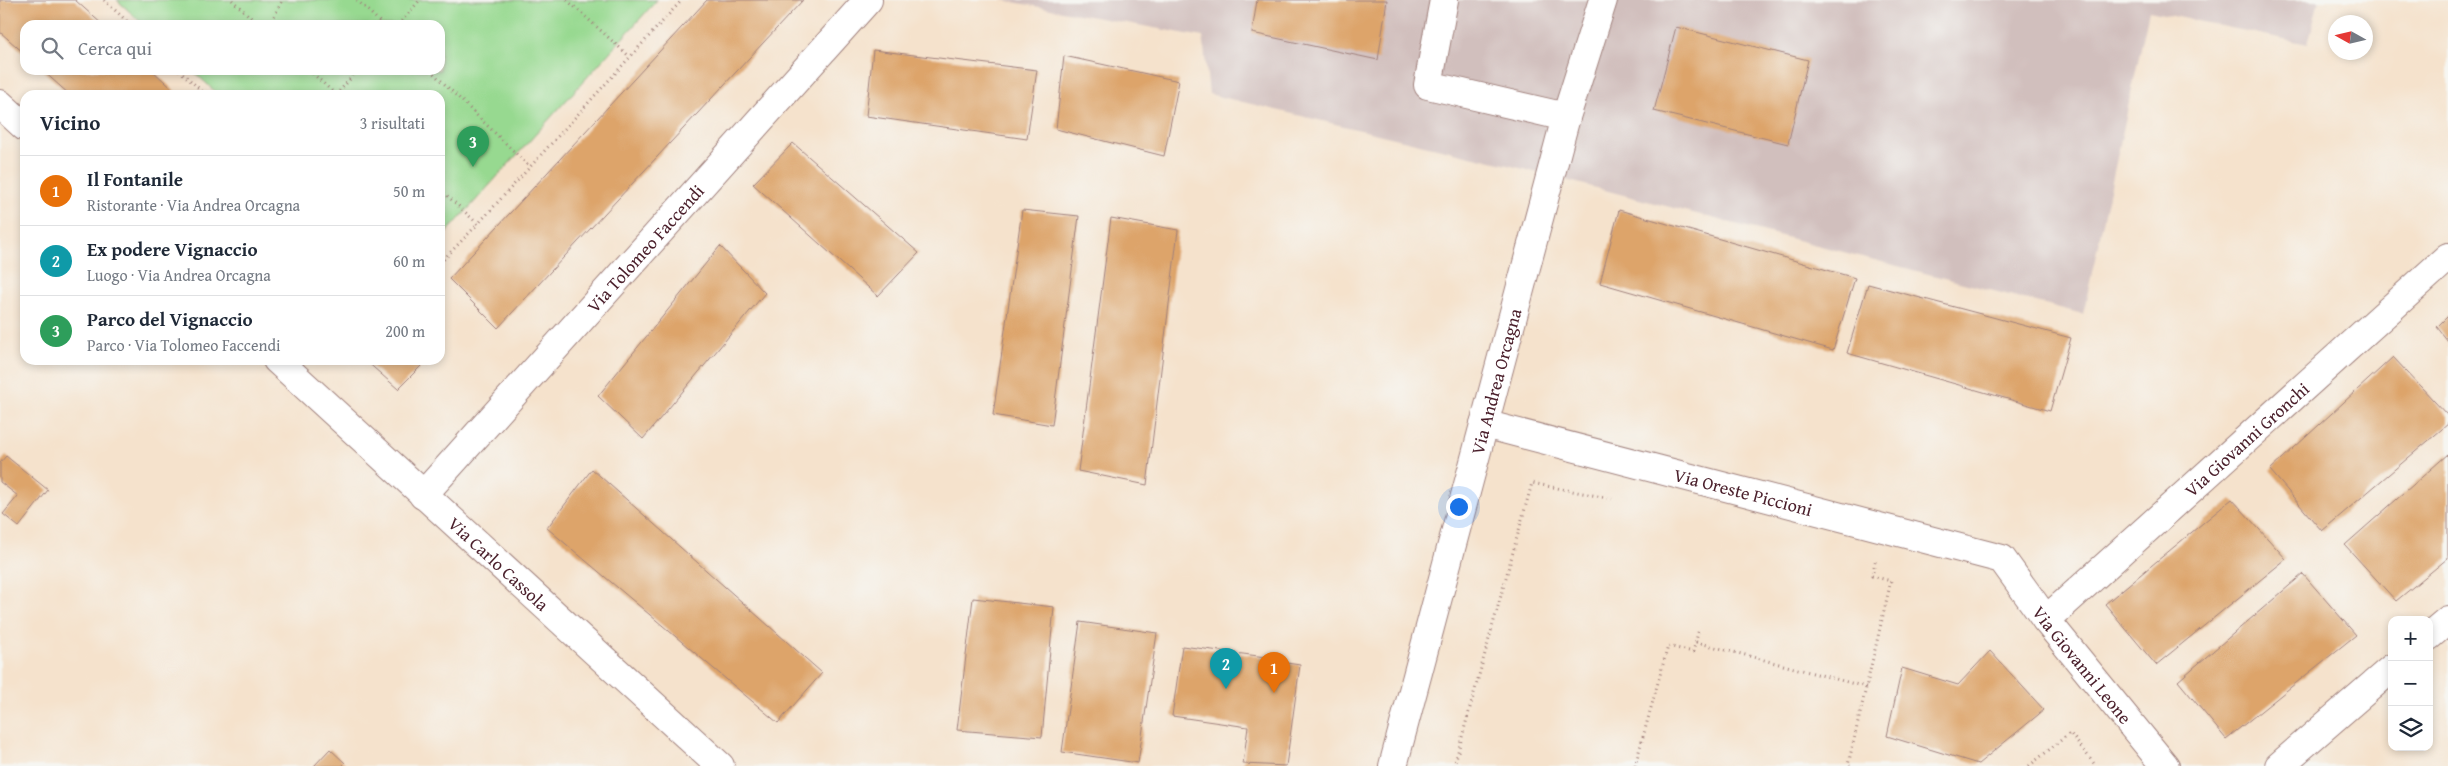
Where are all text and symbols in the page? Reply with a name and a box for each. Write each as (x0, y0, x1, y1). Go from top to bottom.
north arrow (2328, 15, 2373, 60)
search box (20, 20, 445, 75)
icon: search (38, 34, 66, 62)
text: Cerca qui (78, 34, 152, 62)
text: Vicino (40, 107, 100, 138)
text: 3 risultati (360, 111, 425, 135)
pin: 3 (457, 126, 489, 167)
text: Il Fontanile (87, 165, 183, 193)
street label: Via Tolomeo Faccendi (580, 178, 710, 318)
text: 1 (52, 179, 60, 203)
text: 50 m (393, 179, 425, 203)
text: Ristorante · Via Andrea Orcagna (87, 193, 300, 217)
text: Ex podere Vignaccio (87, 235, 258, 263)
text: 2 (52, 249, 60, 273)
text: 60 m (393, 249, 425, 273)
text: Luogo · Via Andrea Orcagna (87, 263, 271, 287)
text: Parco del Vignaccio (87, 305, 253, 333)
street label: Via Andrea Orcagna (1463, 305, 1528, 458)
text: 3 (52, 319, 60, 343)
text: 200 m (385, 319, 425, 343)
text: Parco · Via Tolomeo Faccendi (87, 333, 280, 357)
street label: Via Giovanni Gronchi (2178, 375, 2315, 503)
street label: Via Oreste Piccioni (1671, 461, 1815, 523)
your location (1446, 494, 1472, 520)
street label: Via Carlo Cassola (442, 510, 556, 617)
street label: Via Giovanni Leone (2026, 600, 2139, 729)
map controls (2388, 616, 2433, 751)
button: + (2388, 616, 2433, 661)
pin: 2 (1210, 648, 1242, 689)
pin: 1 (1258, 652, 1290, 693)
button: − (2388, 661, 2433, 706)
button: layers (2388, 706, 2433, 751)

